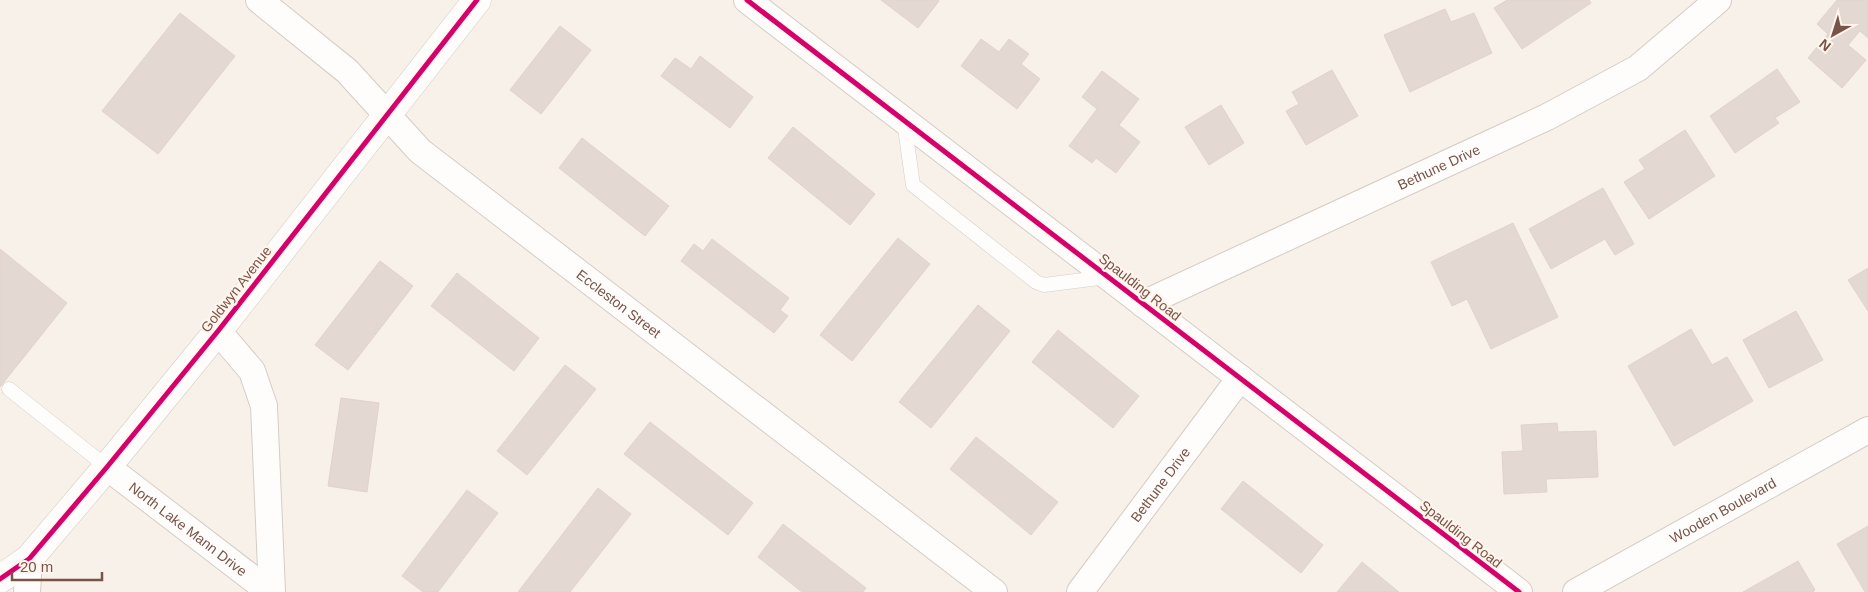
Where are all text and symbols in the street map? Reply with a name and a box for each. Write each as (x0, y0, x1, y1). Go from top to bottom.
north arrow (1808, 10, 1858, 60)
text: N (1816, 36, 1834, 55)
street label: Bethune Drive (1395, 141, 1483, 193)
street label: Goldwyn Avenue (197, 243, 275, 335)
street label: Spaulding Road (1096, 250, 1184, 324)
street label: Eccleston Street (573, 266, 664, 341)
street label: Bethune Drive (1127, 444, 1193, 525)
street label: Wooden Boulevard (1667, 475, 1779, 546)
street label: North Lake Mann Drive (126, 479, 250, 579)
street label: Spaulding Road (1417, 497, 1505, 571)
scale bar (12, 550, 102, 582)
text: 20 m (20, 558, 53, 575)

